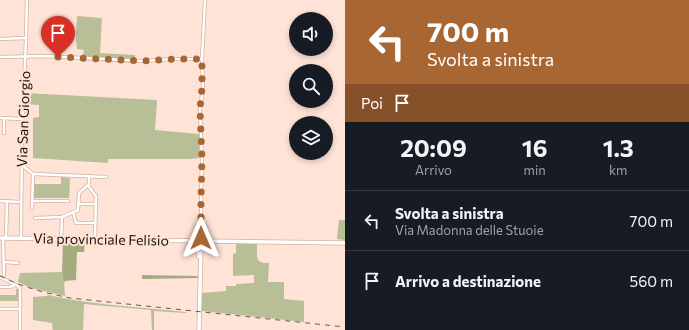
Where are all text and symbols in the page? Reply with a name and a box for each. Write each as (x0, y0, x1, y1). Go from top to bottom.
map controls (289, 12, 333, 160)
button: sound (289, 12, 333, 56)
text: 700 m (427, 14, 509, 48)
pin (41, 16, 75, 57)
icon: left (361, 16, 413, 68)
icon: arrive (47, 22, 69, 44)
text: Svolta a sinistra (427, 48, 554, 70)
button: search (289, 64, 333, 108)
street label: Via San Giorgio (13, 70, 33, 168)
icon: arrive (391, 92, 413, 114)
text: Poi (361, 94, 383, 112)
button: layers (289, 116, 333, 160)
text: 20:09 (400, 133, 467, 162)
text: 16 (522, 133, 548, 162)
text: 1.3 (603, 133, 634, 162)
text: Arrivo (415, 162, 452, 178)
text: min (524, 162, 546, 178)
text: km (609, 162, 627, 178)
text: Svolta a sinistra (395, 204, 504, 222)
icon: left (361, 210, 383, 232)
text: 700 m (630, 212, 673, 230)
position arrow (180, 217, 222, 259)
text: Via Madonna delle Stuoie (395, 222, 544, 238)
street label: Via provinciale Felisio (33, 229, 169, 249)
icon: arrive (361, 270, 383, 292)
text: Arrivo a destinazione (395, 272, 541, 290)
text: 560 m (630, 272, 673, 290)

